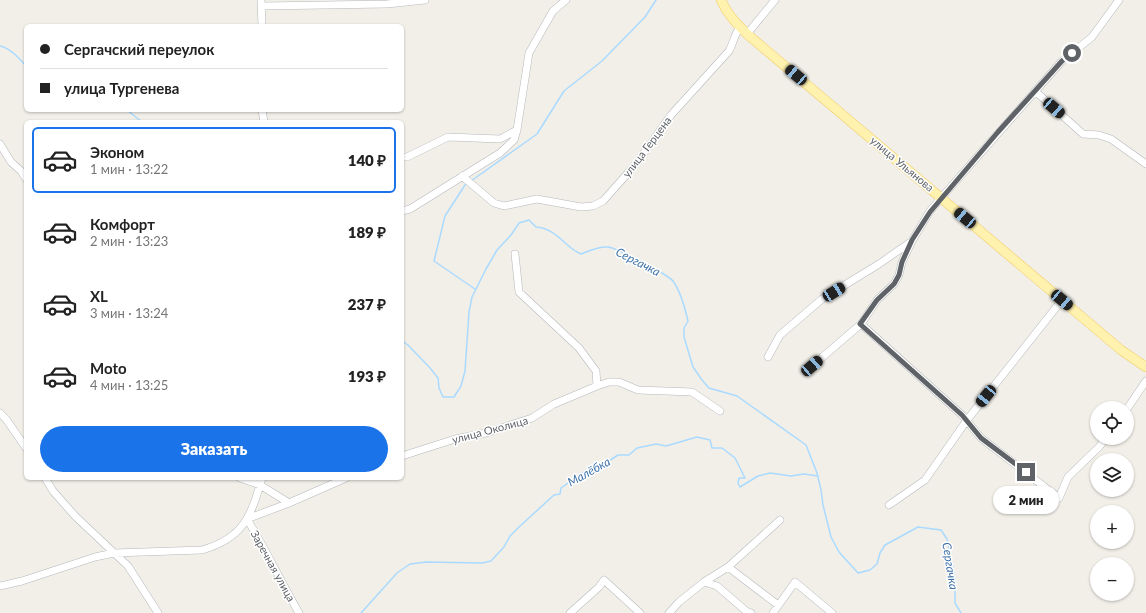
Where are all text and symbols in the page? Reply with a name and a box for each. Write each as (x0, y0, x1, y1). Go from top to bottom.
text: Сергачский переулок (64, 40, 214, 58)
route start (1063, 44, 1081, 62)
car (783, 63, 809, 87)
text: улица Тургенева (64, 79, 179, 97)
car (1041, 96, 1067, 120)
street label: улица Герцена (619, 114, 674, 180)
street label: улица Ульянова (868, 133, 937, 194)
icon: car (42, 142, 78, 178)
text: Эконом (90, 143, 144, 161)
text: 140 ₽ (348, 151, 386, 169)
text: 1 мин · 13:22 (90, 161, 168, 177)
car (952, 206, 978, 230)
icon: car (42, 214, 78, 250)
text: Комфорт (90, 215, 155, 233)
text: 189 ₽ (348, 223, 386, 241)
text: 2 мин · 13:23 (90, 233, 168, 249)
water label: Сергачка (613, 244, 663, 279)
car (821, 281, 847, 303)
icon: car (42, 286, 78, 322)
text: XL (90, 287, 108, 305)
car (1049, 288, 1075, 312)
text: 237 ₽ (348, 295, 386, 313)
text: 3 мин · 13:24 (90, 305, 168, 321)
car (799, 354, 825, 378)
icon: car (42, 358, 78, 394)
text: Moto (90, 359, 127, 377)
text: 193 ₽ (348, 367, 386, 385)
text: 4 мин · 13:25 (90, 377, 168, 393)
car (974, 383, 998, 409)
map controls (1090, 401, 1134, 601)
button: locate (1090, 401, 1134, 445)
street label: улица Околица (451, 413, 529, 446)
button: Заказать (40, 426, 388, 472)
button: layers (1090, 453, 1134, 497)
water label: Малёбка (565, 454, 613, 489)
route end (1017, 463, 1035, 481)
callout: 2 мин (993, 486, 1059, 514)
text: 2 мин (1008, 492, 1044, 508)
button: + (1090, 505, 1134, 549)
street label: Заречная улица (249, 528, 298, 604)
water label: Сергачка (939, 541, 962, 591)
button: − (1090, 557, 1134, 601)

